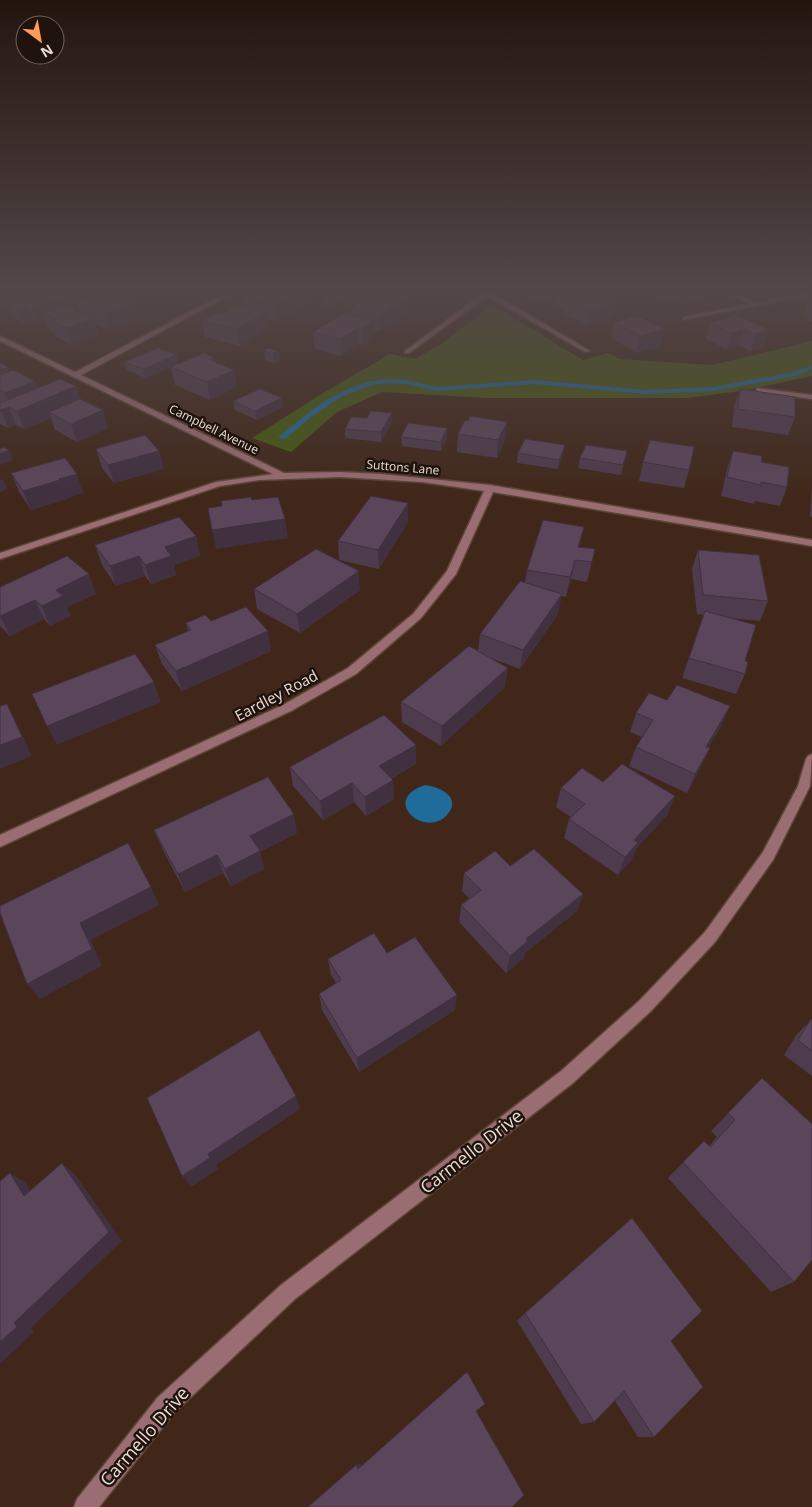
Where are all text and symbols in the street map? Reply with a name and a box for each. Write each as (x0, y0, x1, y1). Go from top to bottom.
north arrow (15, 15, 65, 65)
text: N (37, 40, 57, 63)
street label: Campbell Avenue (166, 400, 262, 458)
street label: Suttons Lane (366, 455, 440, 479)
street label: Eardley Road (231, 665, 321, 725)
street label: Carmello Drive (415, 1103, 527, 1199)
street label: Carmello Drive (94, 1381, 194, 1491)

